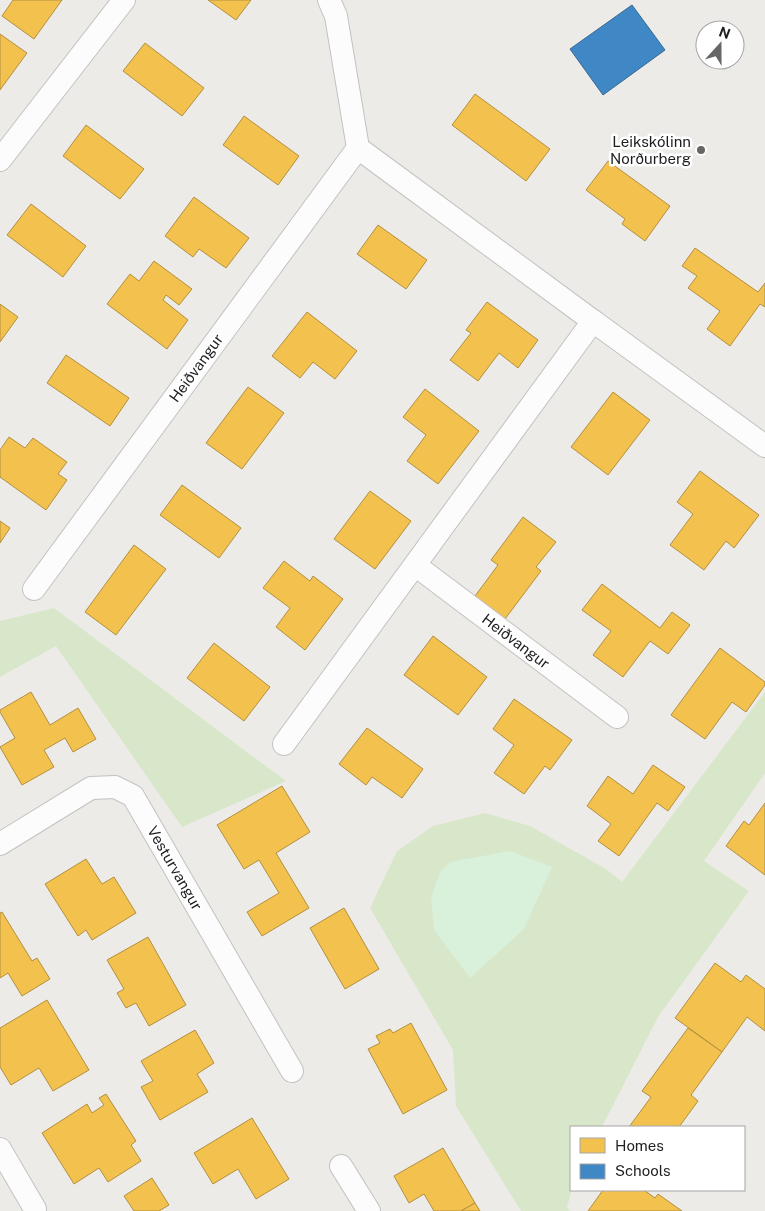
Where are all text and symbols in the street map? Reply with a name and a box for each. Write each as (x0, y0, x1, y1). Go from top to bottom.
north arrow (695, 20, 745, 70)
text: N (717, 23, 733, 42)
place label: Leikskólinn Norðurberg (610, 133, 691, 167)
marker: Leikskólinn Norðurberg (695, 144, 707, 156)
street label: Heiðvangur (166, 331, 226, 405)
street label: Heiðvangur (479, 610, 553, 672)
street label: Vesturvangur (144, 823, 206, 913)
legend (570, 1126, 745, 1191)
text: Homes (615, 1137, 664, 1154)
text: Schools (615, 1162, 671, 1179)

